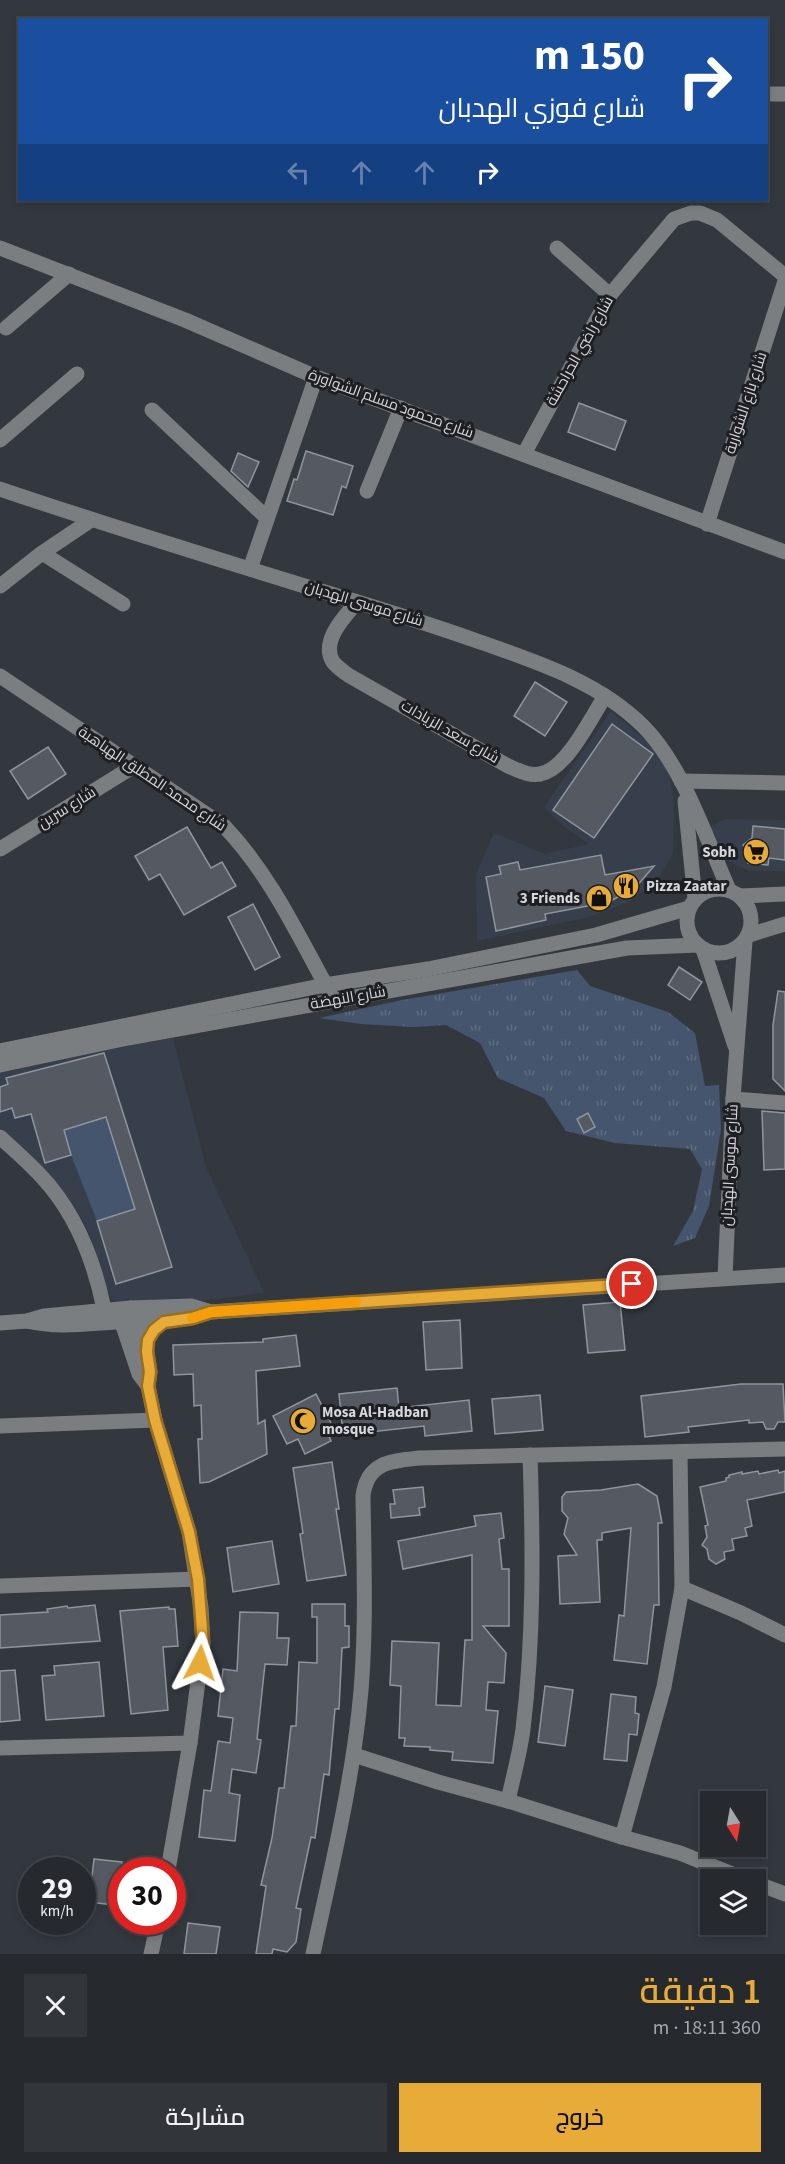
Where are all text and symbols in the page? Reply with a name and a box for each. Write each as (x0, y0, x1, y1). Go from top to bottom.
text: 150 m (534, 26, 645, 86)
icon: right (666, 42, 744, 120)
text: شارع فوزي الهدبان (439, 89, 645, 128)
icon: left (282, 156, 315, 189)
icon: ahead (345, 156, 378, 189)
icon: ahead (408, 156, 441, 189)
icon: right (471, 156, 504, 189)
street label: شارع راضي الحراحشة (541, 292, 620, 410)
street label: شارع بازع الشواربة (720, 349, 772, 457)
street label: شارع محمود مسلم الشواورة (305, 364, 477, 444)
street label: شارع موسى الهدبان (303, 576, 425, 632)
street label: شارع سعد الزيادات (397, 695, 503, 769)
street label: شارع محمد المطلق الهباهبة (74, 722, 230, 836)
street label: شارع سرين (34, 782, 100, 834)
supermarket icon: Sobh (741, 837, 771, 867)
place label: Sobh (702, 842, 736, 863)
restaurant icon: Pizza Zaatar (611, 871, 641, 901)
place label: Pizza Zaatar (646, 876, 726, 897)
shop icon: 3 Friends (584, 883, 614, 913)
place label: 3 Friends (520, 888, 580, 909)
street label: شارع النهضة (309, 981, 387, 1015)
street label: شارع موسى الهدبان (716, 1103, 744, 1227)
pin (606, 1258, 657, 1309)
icon: arrive (615, 1267, 648, 1300)
place label: Mosa Al-Hadban mosque (322, 1402, 429, 1440)
mosque icon: Mosa Al-Hadban mosque (288, 1406, 318, 1436)
position arrow (168, 1631, 232, 1695)
north arrow (700, 1791, 766, 1857)
map controls (700, 1791, 766, 1935)
speed limit sign: 30 (108, 1857, 186, 1935)
text: 29 (41, 1867, 73, 1910)
button: layers (700, 1869, 766, 1935)
text: km/h (40, 1901, 74, 1922)
text: 1 دقيقة (639, 1966, 761, 2017)
button: close (24, 1974, 87, 2037)
text: 360 m · 18:11 (653, 2014, 761, 2042)
button: مشاركة (24, 2083, 387, 2152)
button: خروج (399, 2083, 761, 2152)

